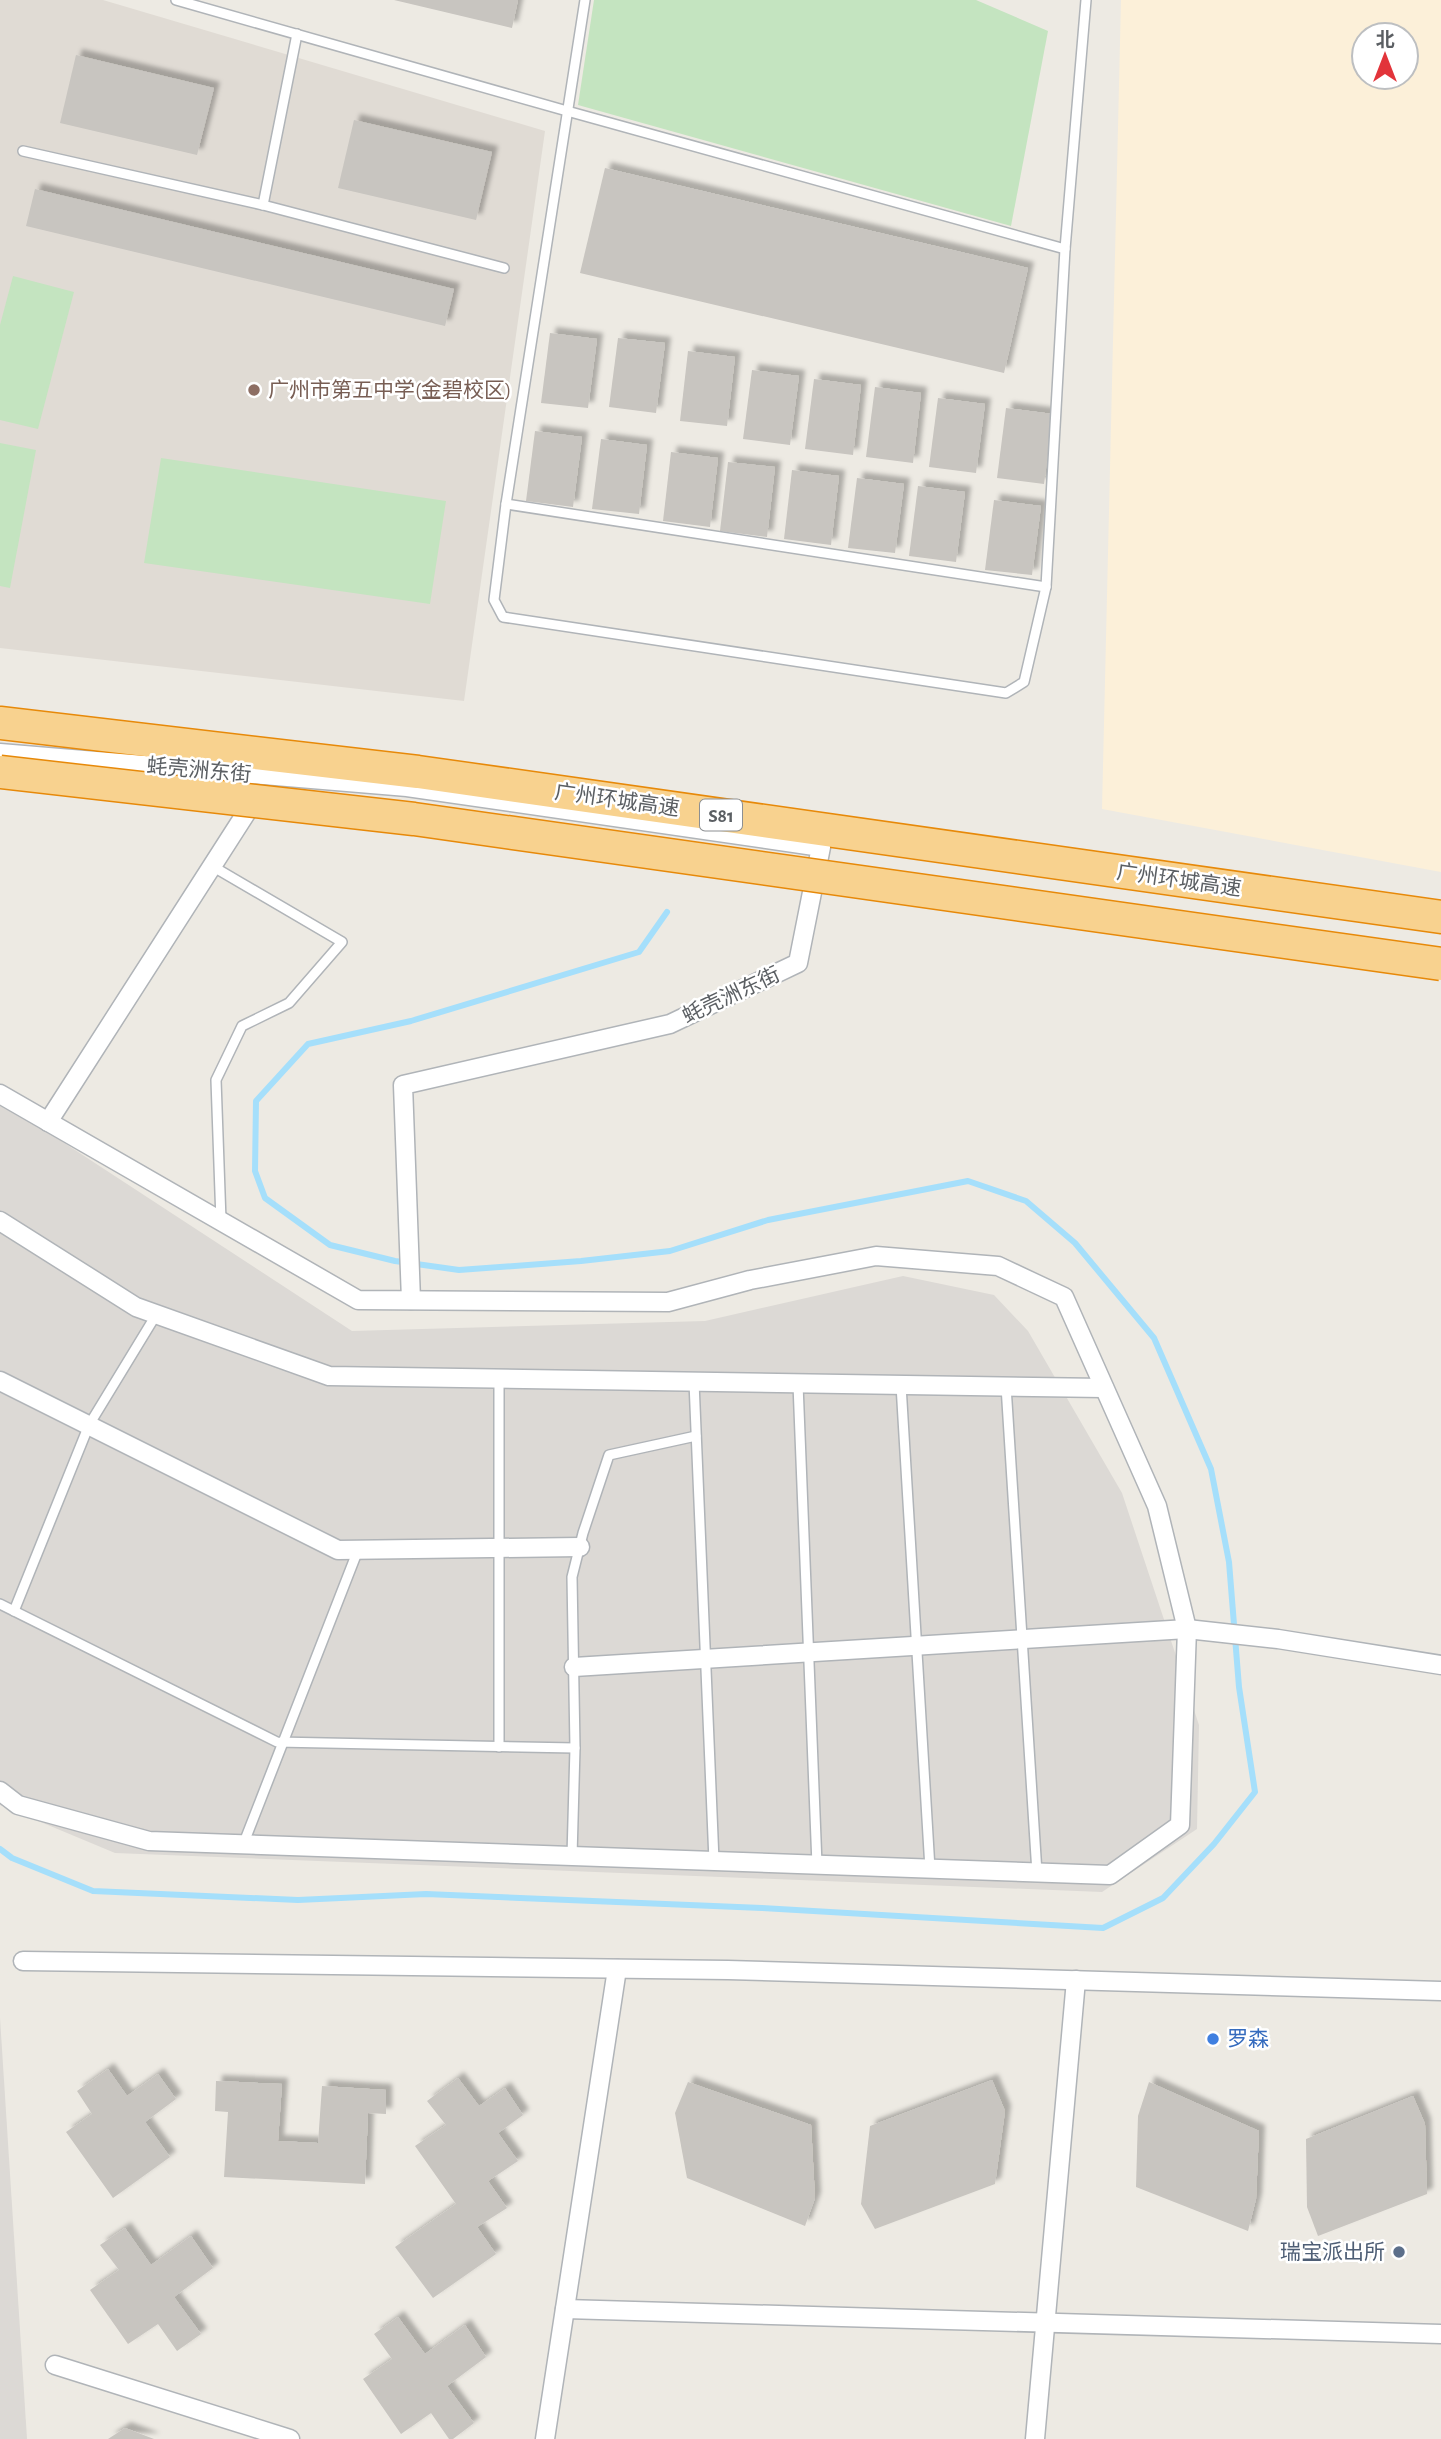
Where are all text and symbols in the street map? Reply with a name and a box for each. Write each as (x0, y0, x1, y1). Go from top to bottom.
north arrow (1350, 21, 1420, 91)
text: 北 (1375, 30, 1395, 50)
place label: 广州市第五中学(金碧校区) (268, 379, 511, 401)
marker: 广州市第五中学(金碧校区) (246, 382, 262, 398)
street label: 蚝壳洲东街 (146, 754, 252, 786)
street label: 广州环城高速 (553, 780, 681, 820)
road number: S81 (700, 800, 742, 830)
street label: 广州环城高速 (1115, 860, 1243, 900)
street label: 蚝壳洲东街 (679, 963, 783, 1027)
place label: 罗森 (1227, 2028, 1269, 2050)
marker: 罗森 (1205, 2031, 1221, 2047)
place label: 瑞宝派出所 (1280, 2241, 1385, 2263)
marker: 瑞宝派出所 (1391, 2244, 1407, 2260)

